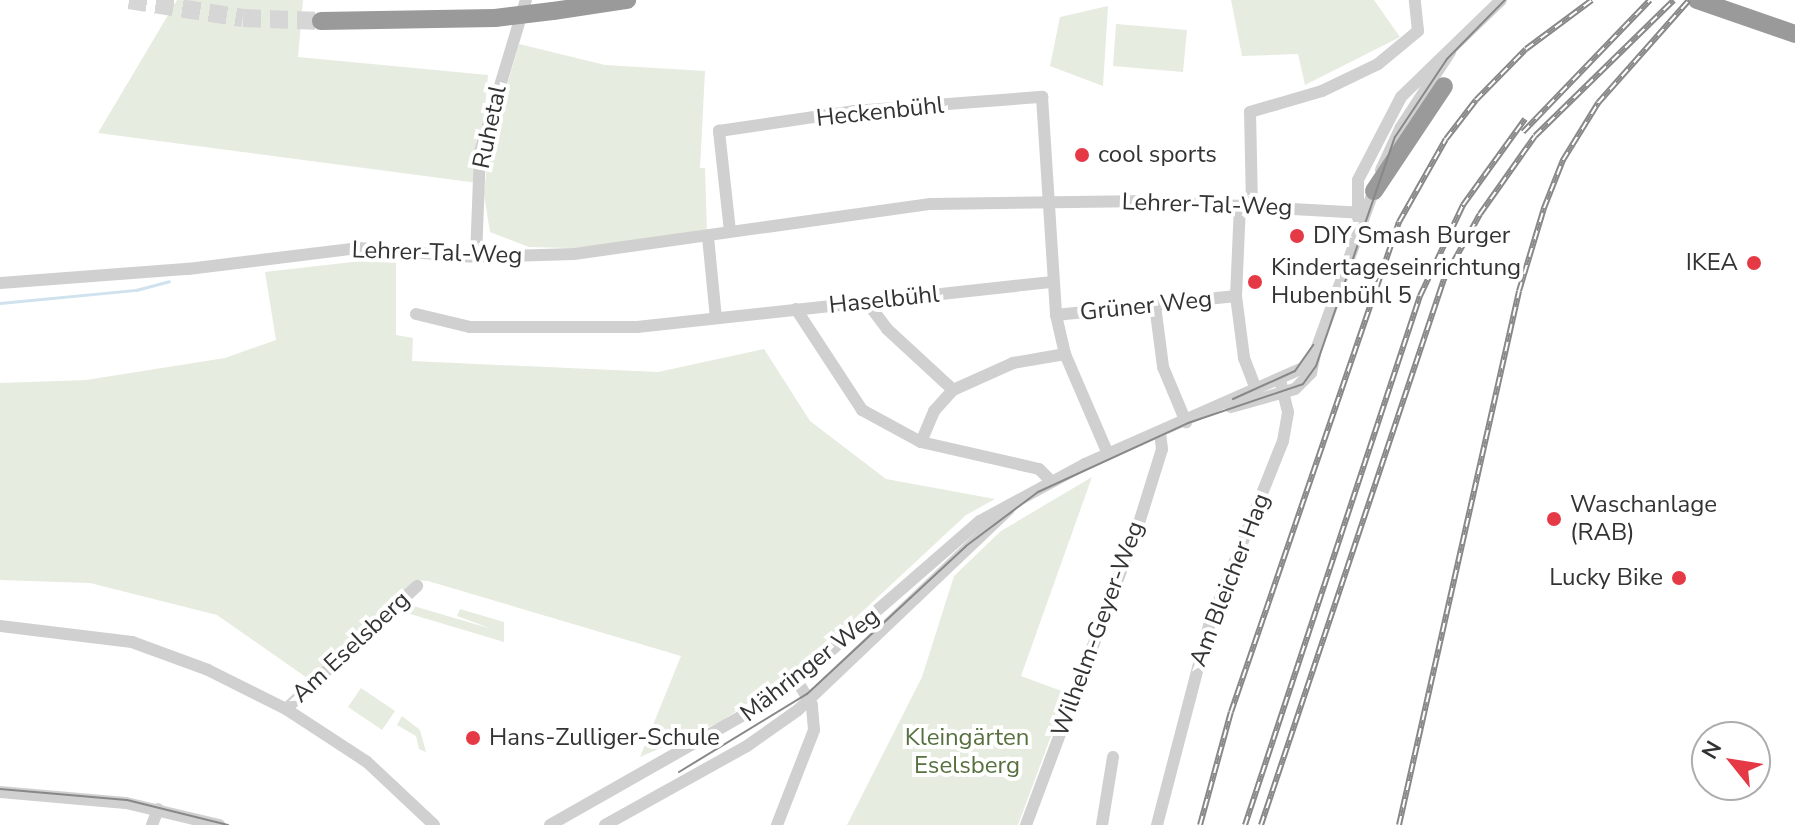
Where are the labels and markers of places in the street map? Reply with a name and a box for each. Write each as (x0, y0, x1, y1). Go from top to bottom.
place label: cool sports (1098, 141, 1217, 169)
marker: cool sports (1073, 146, 1091, 164)
place label: DIY Smash Burger (1313, 222, 1510, 250)
marker: DIY Smash Burger (1288, 227, 1306, 245)
place label: IKEA (1686, 249, 1738, 277)
place label: Kindertageseinrichtung Hubenbühl 5 (1271, 254, 1521, 310)
marker: IKEA (1745, 254, 1763, 272)
marker: Kindertageseinrichtung Hubenbühl 5 (1246, 273, 1264, 291)
place label: Waschanlage (RAB) (1570, 491, 1717, 547)
marker: Waschanlage (RAB) (1545, 510, 1563, 528)
place label: Lucky Bike (1549, 564, 1663, 592)
marker: Lucky Bike (1670, 569, 1688, 587)
place label: Hans-Zulliger-Schule (489, 724, 720, 752)
marker: Hans-Zulliger-Schule (464, 729, 482, 747)

